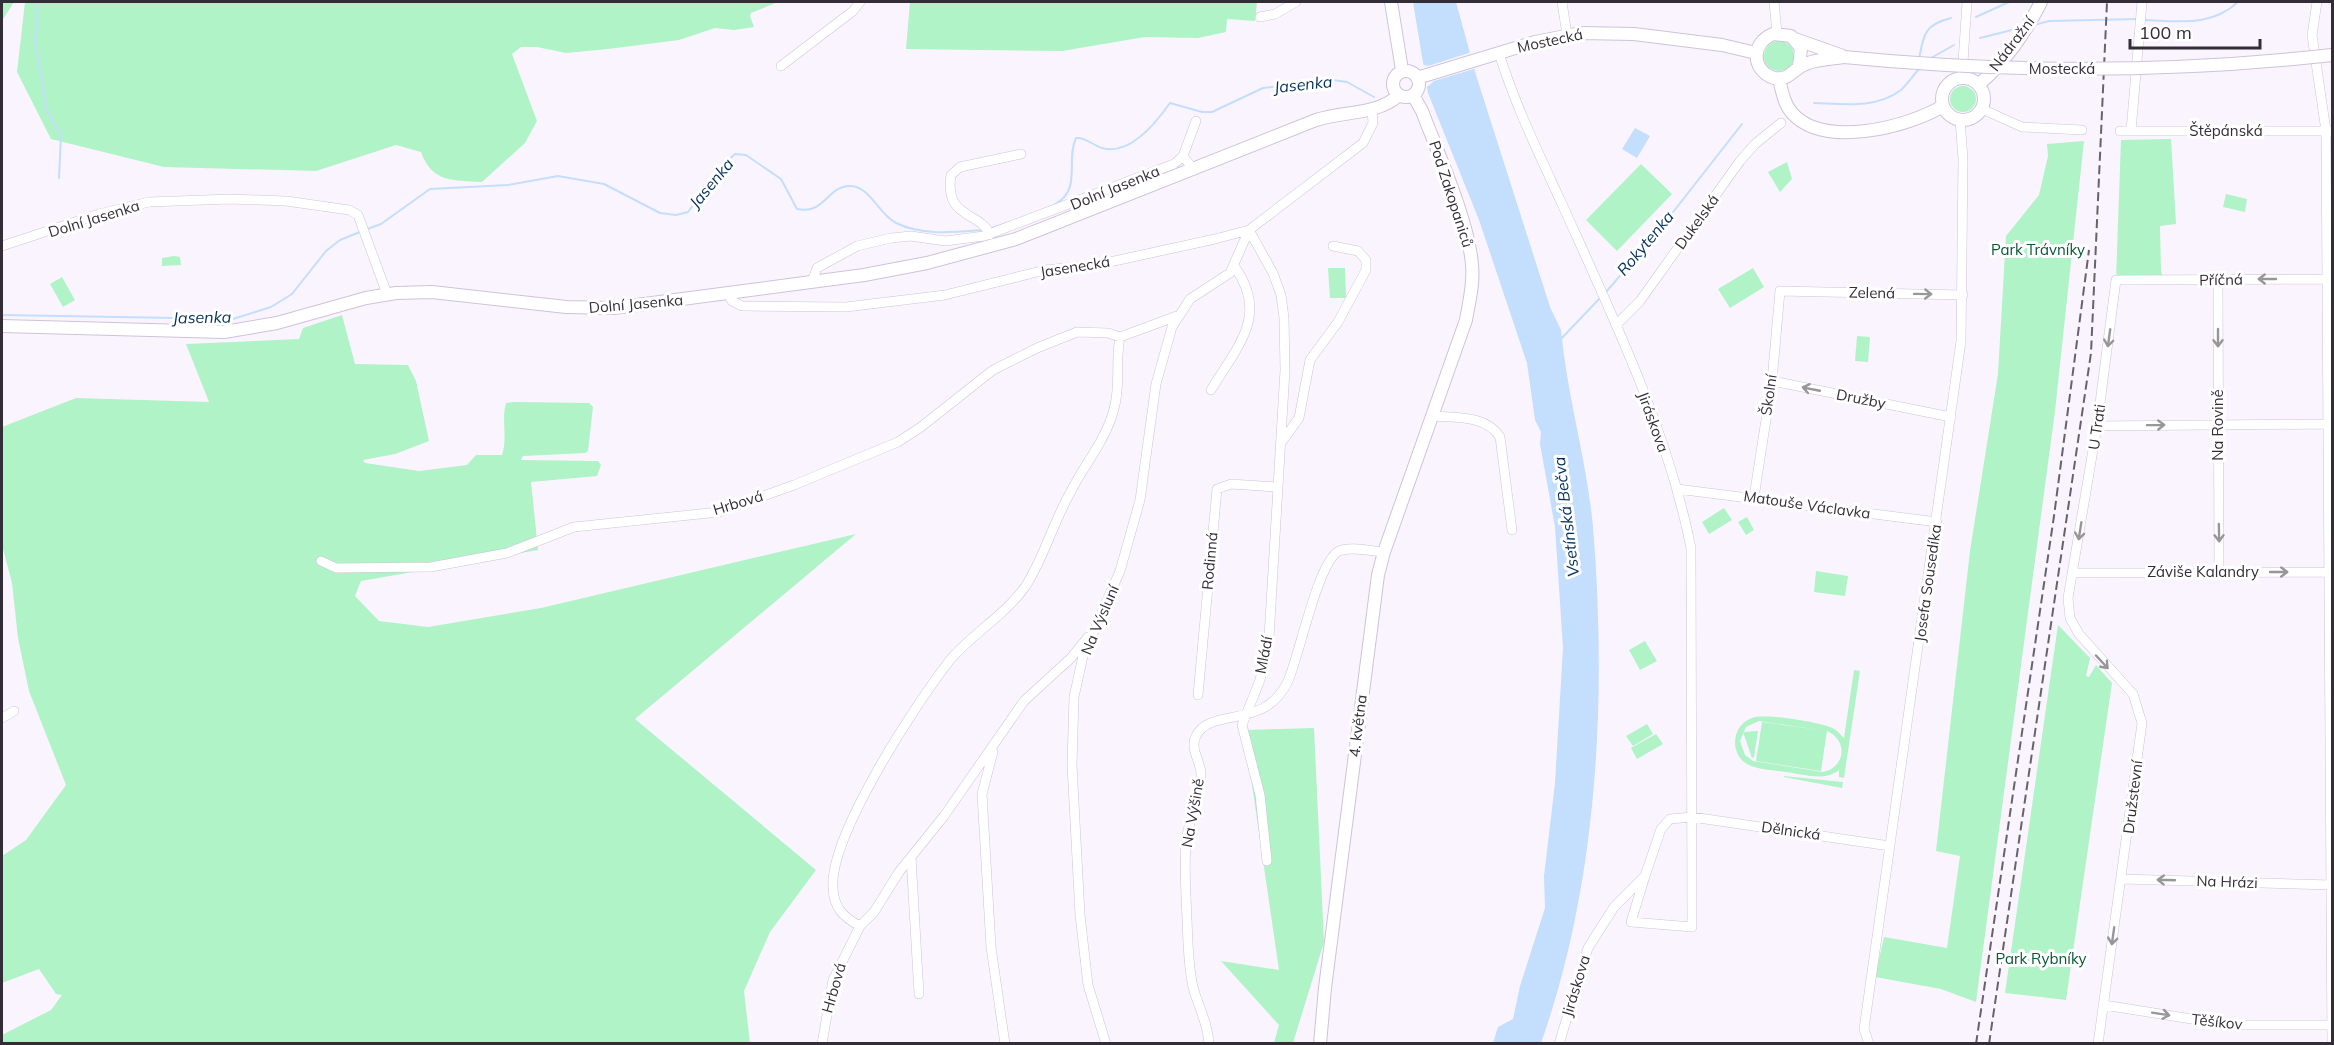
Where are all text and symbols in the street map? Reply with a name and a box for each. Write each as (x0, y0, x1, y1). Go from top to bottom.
street label: Nádražní (1985, 11, 2039, 75)
scale bar (2130, 12, 2260, 50)
text: 100 m (2139, 21, 2192, 44)
street label: Mostecká (1515, 24, 1584, 57)
street label: Mostecká (2029, 59, 2095, 78)
water label: Jasenka (1271, 71, 1334, 97)
street label: Štěpánská (2189, 121, 2263, 140)
street label: Pod Zakopaniců (1425, 138, 1478, 250)
water label: Jasenka (683, 154, 738, 213)
street label: Dolní Jasenka (1067, 161, 1162, 214)
street label: Dukelská (1670, 191, 1723, 253)
street label: Dolní Jasenka (46, 196, 142, 241)
water label: Rokytenka (1612, 206, 1678, 279)
park label: Park Trávníky (1991, 240, 2085, 259)
street label: Jasenecká (1039, 252, 1111, 281)
street label: Příčná (2199, 270, 2243, 289)
one-way arrow (2257, 273, 2277, 285)
street label: Zelená (1849, 283, 1895, 302)
one-way arrow (1912, 288, 1932, 300)
street label: Dolní Jasenka (588, 290, 684, 317)
water label: Jasenka (171, 306, 232, 328)
one-way arrow (2212, 327, 2224, 347)
one-way arrow (2103, 328, 2114, 348)
street label: Školní (1756, 372, 1781, 417)
one-way arrow (1802, 383, 1821, 394)
street label: Družby (1835, 384, 1887, 413)
street label: Jiráskova (1634, 389, 1673, 455)
street label: Na Rovině (2208, 389, 2227, 461)
street label: U Trati (2084, 403, 2109, 451)
one-way arrow (2145, 420, 2165, 431)
water label: Vsetínská Bečva (1549, 455, 1583, 578)
street label: Hrbová (711, 486, 765, 519)
street label: Matouše Václavka (1742, 486, 1872, 523)
one-way arrow (2075, 521, 2086, 541)
one-way arrow (2213, 522, 2225, 542)
street label: Josefa Sousedíka (1910, 523, 1945, 643)
street label: Rodinná (1198, 531, 1221, 591)
street label: Záviše Kalandry (2147, 562, 2259, 581)
one-way arrow (2268, 566, 2288, 577)
street label: Na Výsluní (1076, 581, 1123, 658)
street label: Mládí (1251, 633, 1277, 675)
one-way arrow (2095, 654, 2109, 669)
street label: 4. května (1344, 694, 1371, 758)
street label: Družstevní (2119, 758, 2147, 835)
street label: Na Výšině (1177, 777, 1208, 849)
street label: Dělnická (1760, 817, 1822, 844)
street label: Na Hrázi (2196, 871, 2258, 892)
one-way arrow (2156, 875, 2176, 886)
one-way arrow (2107, 926, 2118, 946)
park label: Park Rybníky (1996, 949, 2086, 968)
street label: Jiráskova (1557, 953, 1594, 1019)
street label: Hrbová (817, 961, 850, 1015)
one-way arrow (2151, 1009, 2171, 1020)
street label: Těšíkov (2191, 1009, 2244, 1034)

